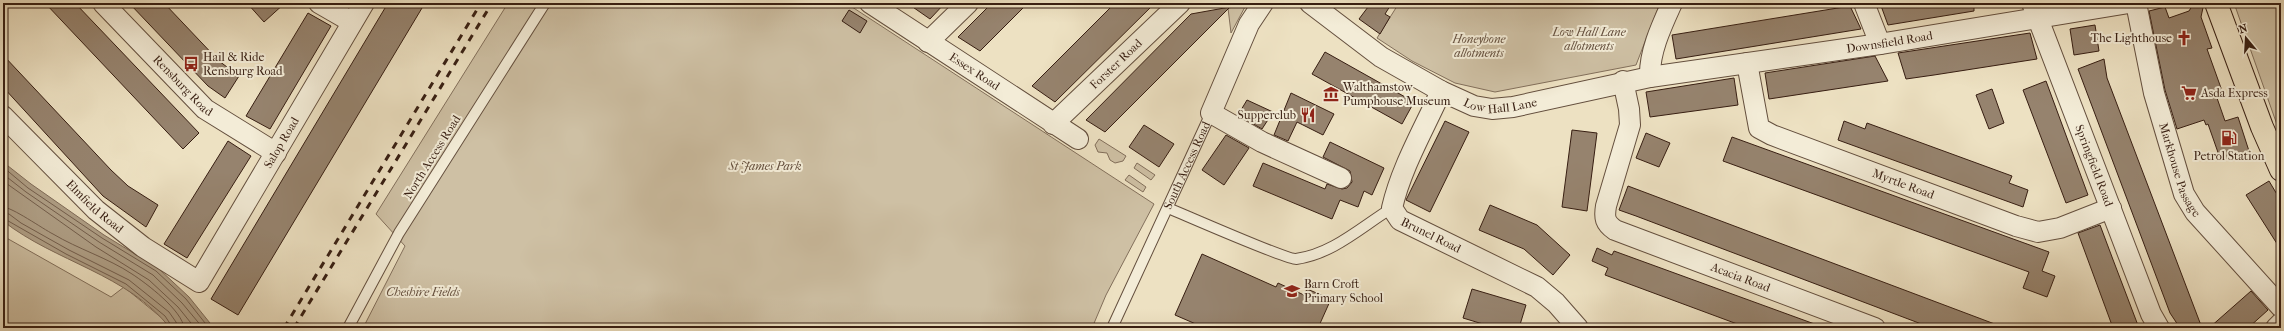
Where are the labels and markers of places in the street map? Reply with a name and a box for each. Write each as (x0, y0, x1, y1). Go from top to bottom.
church icon: The Lighthouse (2175, 29, 2193, 47)
place label: The Lighthouse (2091, 31, 2172, 45)
place label: Hail & Ride Rensburg Road (203, 50, 283, 78)
bus stop icon: Hail & Ride Rensburg Road (182, 55, 200, 73)
place label: Walthamstow Pumphouse Museum (1342, 80, 1451, 108)
supermarket icon: Asda Express (2180, 84, 2198, 102)
museum icon: Walthamstow Pumphouse Museum (1322, 85, 1340, 103)
place label: Asda Express (2200, 86, 2268, 100)
restaurant icon: Supperclub (1299, 106, 1317, 124)
place label: Supperclub (1238, 108, 1296, 122)
fuel station icon: Petrol Station (2220, 129, 2238, 147)
place label: Petrol Station (2194, 149, 2264, 163)
place label: Barn Croft Primary School (1304, 277, 1384, 305)
school or university icon: Barn Croft Primary School (1283, 282, 1301, 300)

